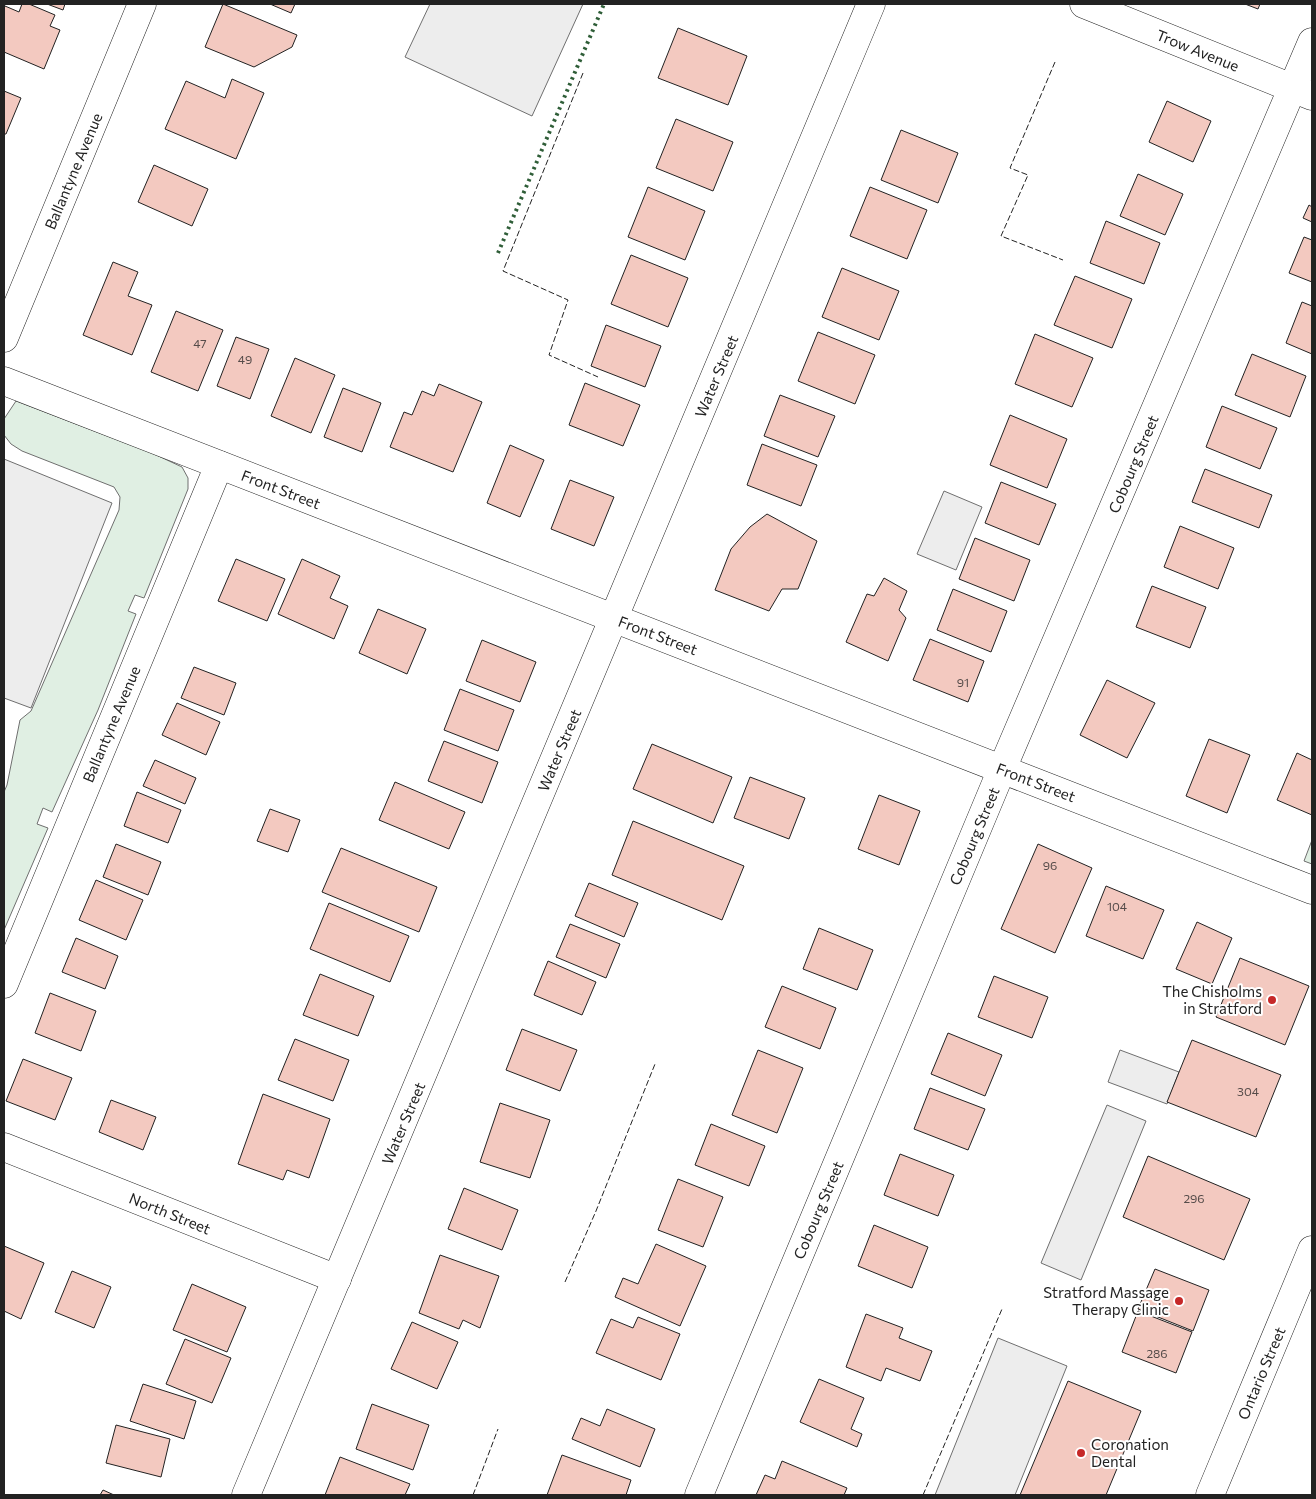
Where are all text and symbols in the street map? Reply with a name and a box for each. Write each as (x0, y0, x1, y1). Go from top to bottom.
street label: Trow Avenue (1154, 25, 1242, 75)
street label: Ballantyne Avenue (40, 110, 106, 232)
street label: Water Street (691, 332, 741, 420)
house number: 47 (193, 336, 207, 350)
house number: 49 (238, 352, 252, 366)
street label: Cobourg Street (1104, 412, 1162, 516)
street label: Front Street (239, 466, 323, 512)
street label: Front Street (616, 612, 700, 658)
street label: Ballantyne Avenue (78, 663, 144, 785)
house number: 91 (957, 675, 969, 689)
street label: Water Street (534, 706, 584, 794)
street label: Front Street (994, 759, 1078, 805)
street label: Cobourg Street (945, 784, 1003, 888)
house number: 96 (1043, 858, 1057, 872)
house number: 104 (1107, 899, 1127, 913)
place label: The Chisholms in Stratford (1162, 982, 1262, 1017)
marker: The Chisholms in Stratford (1266, 994, 1278, 1006)
street label: Water Street (378, 1079, 428, 1167)
house number: 304 (1237, 1084, 1259, 1098)
street label: Cobourg Street (789, 1158, 847, 1262)
street label: North Street (127, 1188, 213, 1238)
house number: 296 (1183, 1191, 1205, 1205)
place label: Stratford Massage Therapy Clinic (1043, 1283, 1169, 1318)
marker: Stratford Massage Therapy Clinic (1173, 1295, 1185, 1307)
street label: Ontario Street (1233, 1324, 1289, 1422)
house number: 286 (1146, 1346, 1168, 1360)
place label: Coronation Dental (1091, 1435, 1169, 1470)
marker: Coronation Dental (1075, 1447, 1087, 1459)

